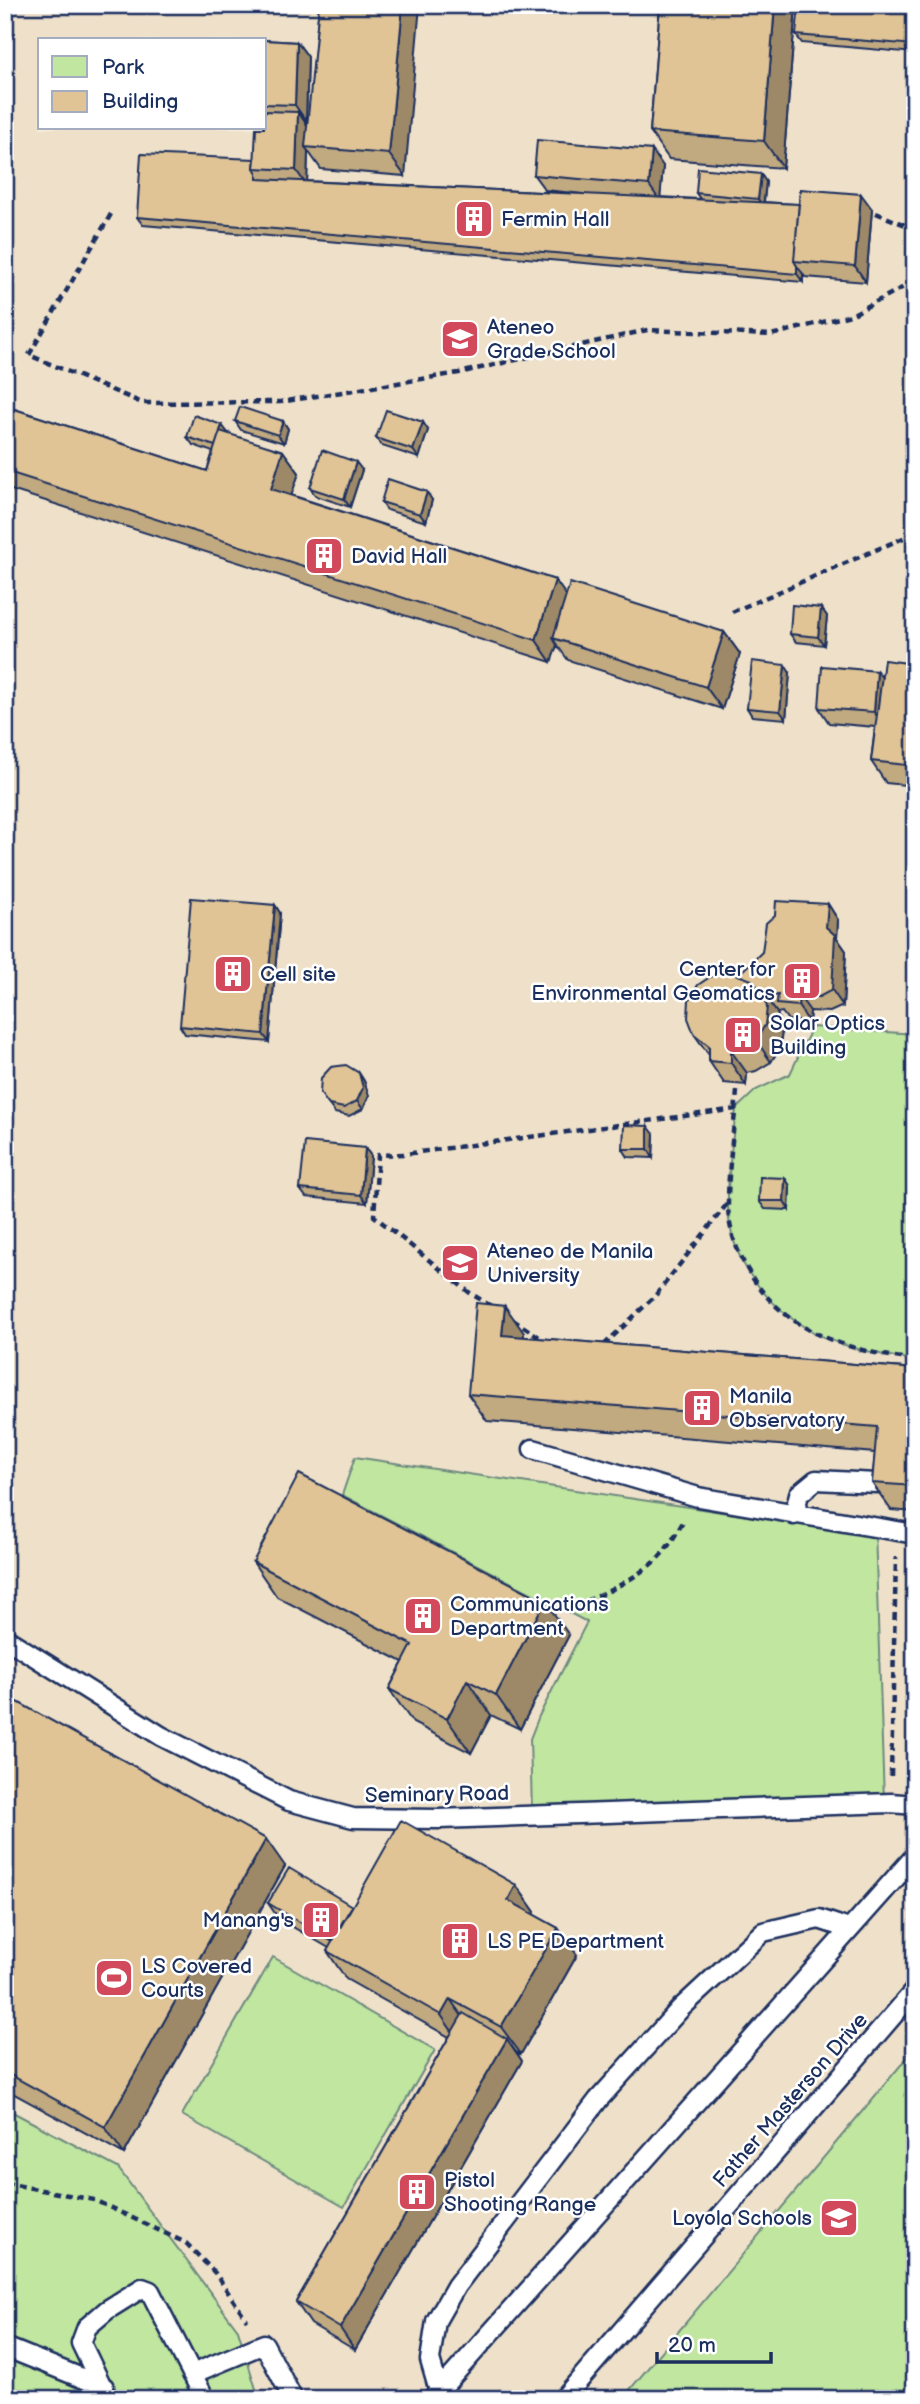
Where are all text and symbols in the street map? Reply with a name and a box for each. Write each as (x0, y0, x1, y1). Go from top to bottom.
legend (38, 38, 266, 130)
text: Park (102, 55, 145, 80)
text: Building (102, 89, 178, 114)
building icon: Fermin Hall (453, 198, 495, 240)
place label: Fermin Hall (501, 207, 609, 232)
place label: Ateneo Grade School (487, 315, 616, 364)
school or university icon: Ateneo Grade School (439, 318, 481, 360)
building icon: David Hall (303, 535, 345, 577)
place label: David Hall (351, 544, 447, 569)
building icon: Cell site (212, 953, 254, 995)
place label: Center for Environmental Geomatics (531, 957, 775, 1006)
building icon: Center for Environmental Geomatics (781, 960, 823, 1002)
place label: Cell site (260, 962, 336, 987)
place label: Solar Optics Building (770, 1011, 885, 1060)
building icon: Solar Optics Building (722, 1014, 764, 1056)
place label: Ateneo de Manila University (487, 1239, 653, 1288)
school or university icon: Ateneo de Manila University (439, 1242, 481, 1284)
place label: Manila Observatory (729, 1384, 845, 1433)
building icon: Manila Observatory (681, 1387, 723, 1429)
place label: Communications Department (450, 1592, 609, 1641)
building icon: Communications Department (402, 1595, 444, 1637)
street label: Seminary Road (365, 1781, 509, 1808)
building icon: Manang's (300, 1899, 342, 1941)
place label: Manang's (203, 1908, 294, 1933)
building icon: LS PE Department (439, 1920, 481, 1962)
place label: LS PE Department (487, 1929, 665, 1954)
place label: LS Covered Courts (141, 1954, 252, 2003)
sports icon: LS Covered Courts (93, 1957, 135, 1999)
street label: Father Masterson Drive (708, 2008, 873, 2193)
place label: Pistol Shooting Range (444, 2168, 596, 2217)
building icon: Pistol Shooting Range (396, 2171, 438, 2213)
school or university icon: Loyola Schools (818, 2197, 860, 2239)
place label: Loyola Schools (672, 2206, 812, 2231)
scale bar (657, 2320, 771, 2364)
text: 20 m (668, 2333, 716, 2358)

